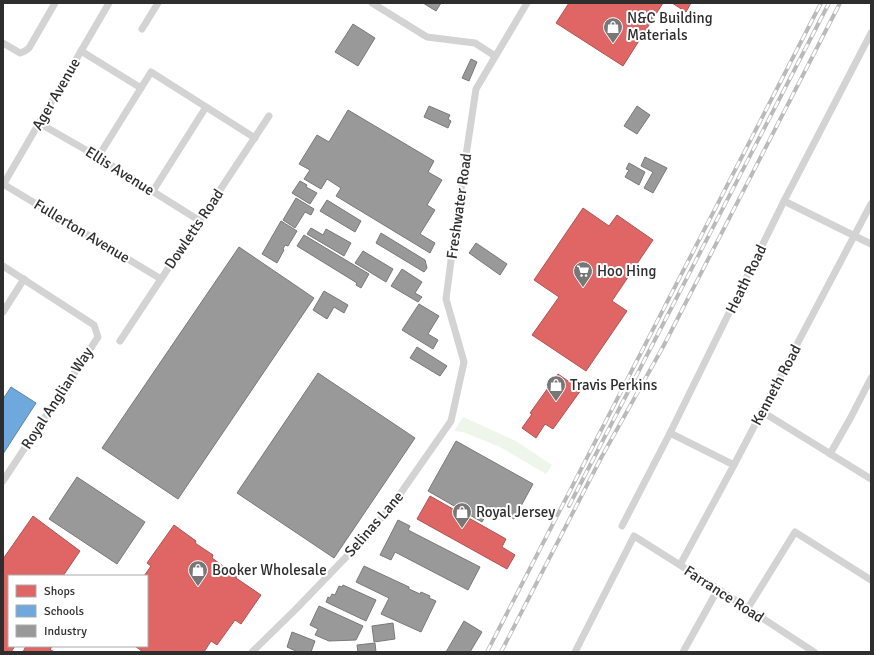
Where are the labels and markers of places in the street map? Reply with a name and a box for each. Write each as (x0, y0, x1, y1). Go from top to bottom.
place label: N&C Building Materials (627, 9, 713, 44)
shop icon: N&C Building Materials (602, 16, 624, 44)
supermarket icon: Hoo Hing (572, 260, 594, 288)
place label: Hoo Hing (597, 262, 656, 280)
shop icon: Travis Perkins (545, 374, 567, 402)
place label: Travis Perkins (570, 376, 658, 394)
shop icon: Royal Jersey (451, 501, 473, 529)
place label: Royal Jersey (476, 503, 555, 521)
shop icon: Booker Wholesale (187, 559, 209, 587)
place label: Booker Wholesale (212, 561, 327, 579)

